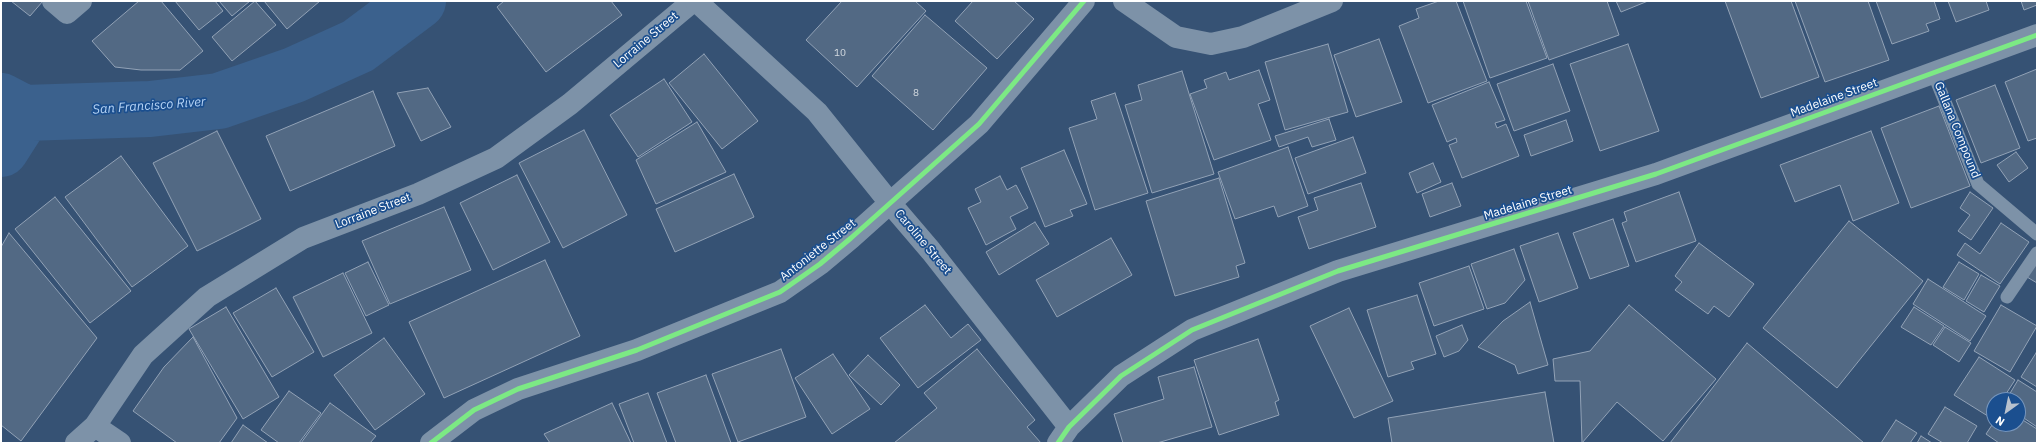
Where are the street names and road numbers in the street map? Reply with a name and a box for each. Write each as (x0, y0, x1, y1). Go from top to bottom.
street label: Lorraine Street (611, 9, 681, 71)
street label: Madelaine Street (1789, 76, 1879, 120)
street label: Gallana Compound (1931, 80, 1983, 180)
street label: Madelaine Street (1482, 183, 1574, 223)
street label: Lorraine Street (333, 190, 413, 232)
street label: Caroline Street (892, 207, 954, 277)
street label: Antoniette Street (777, 216, 859, 284)

